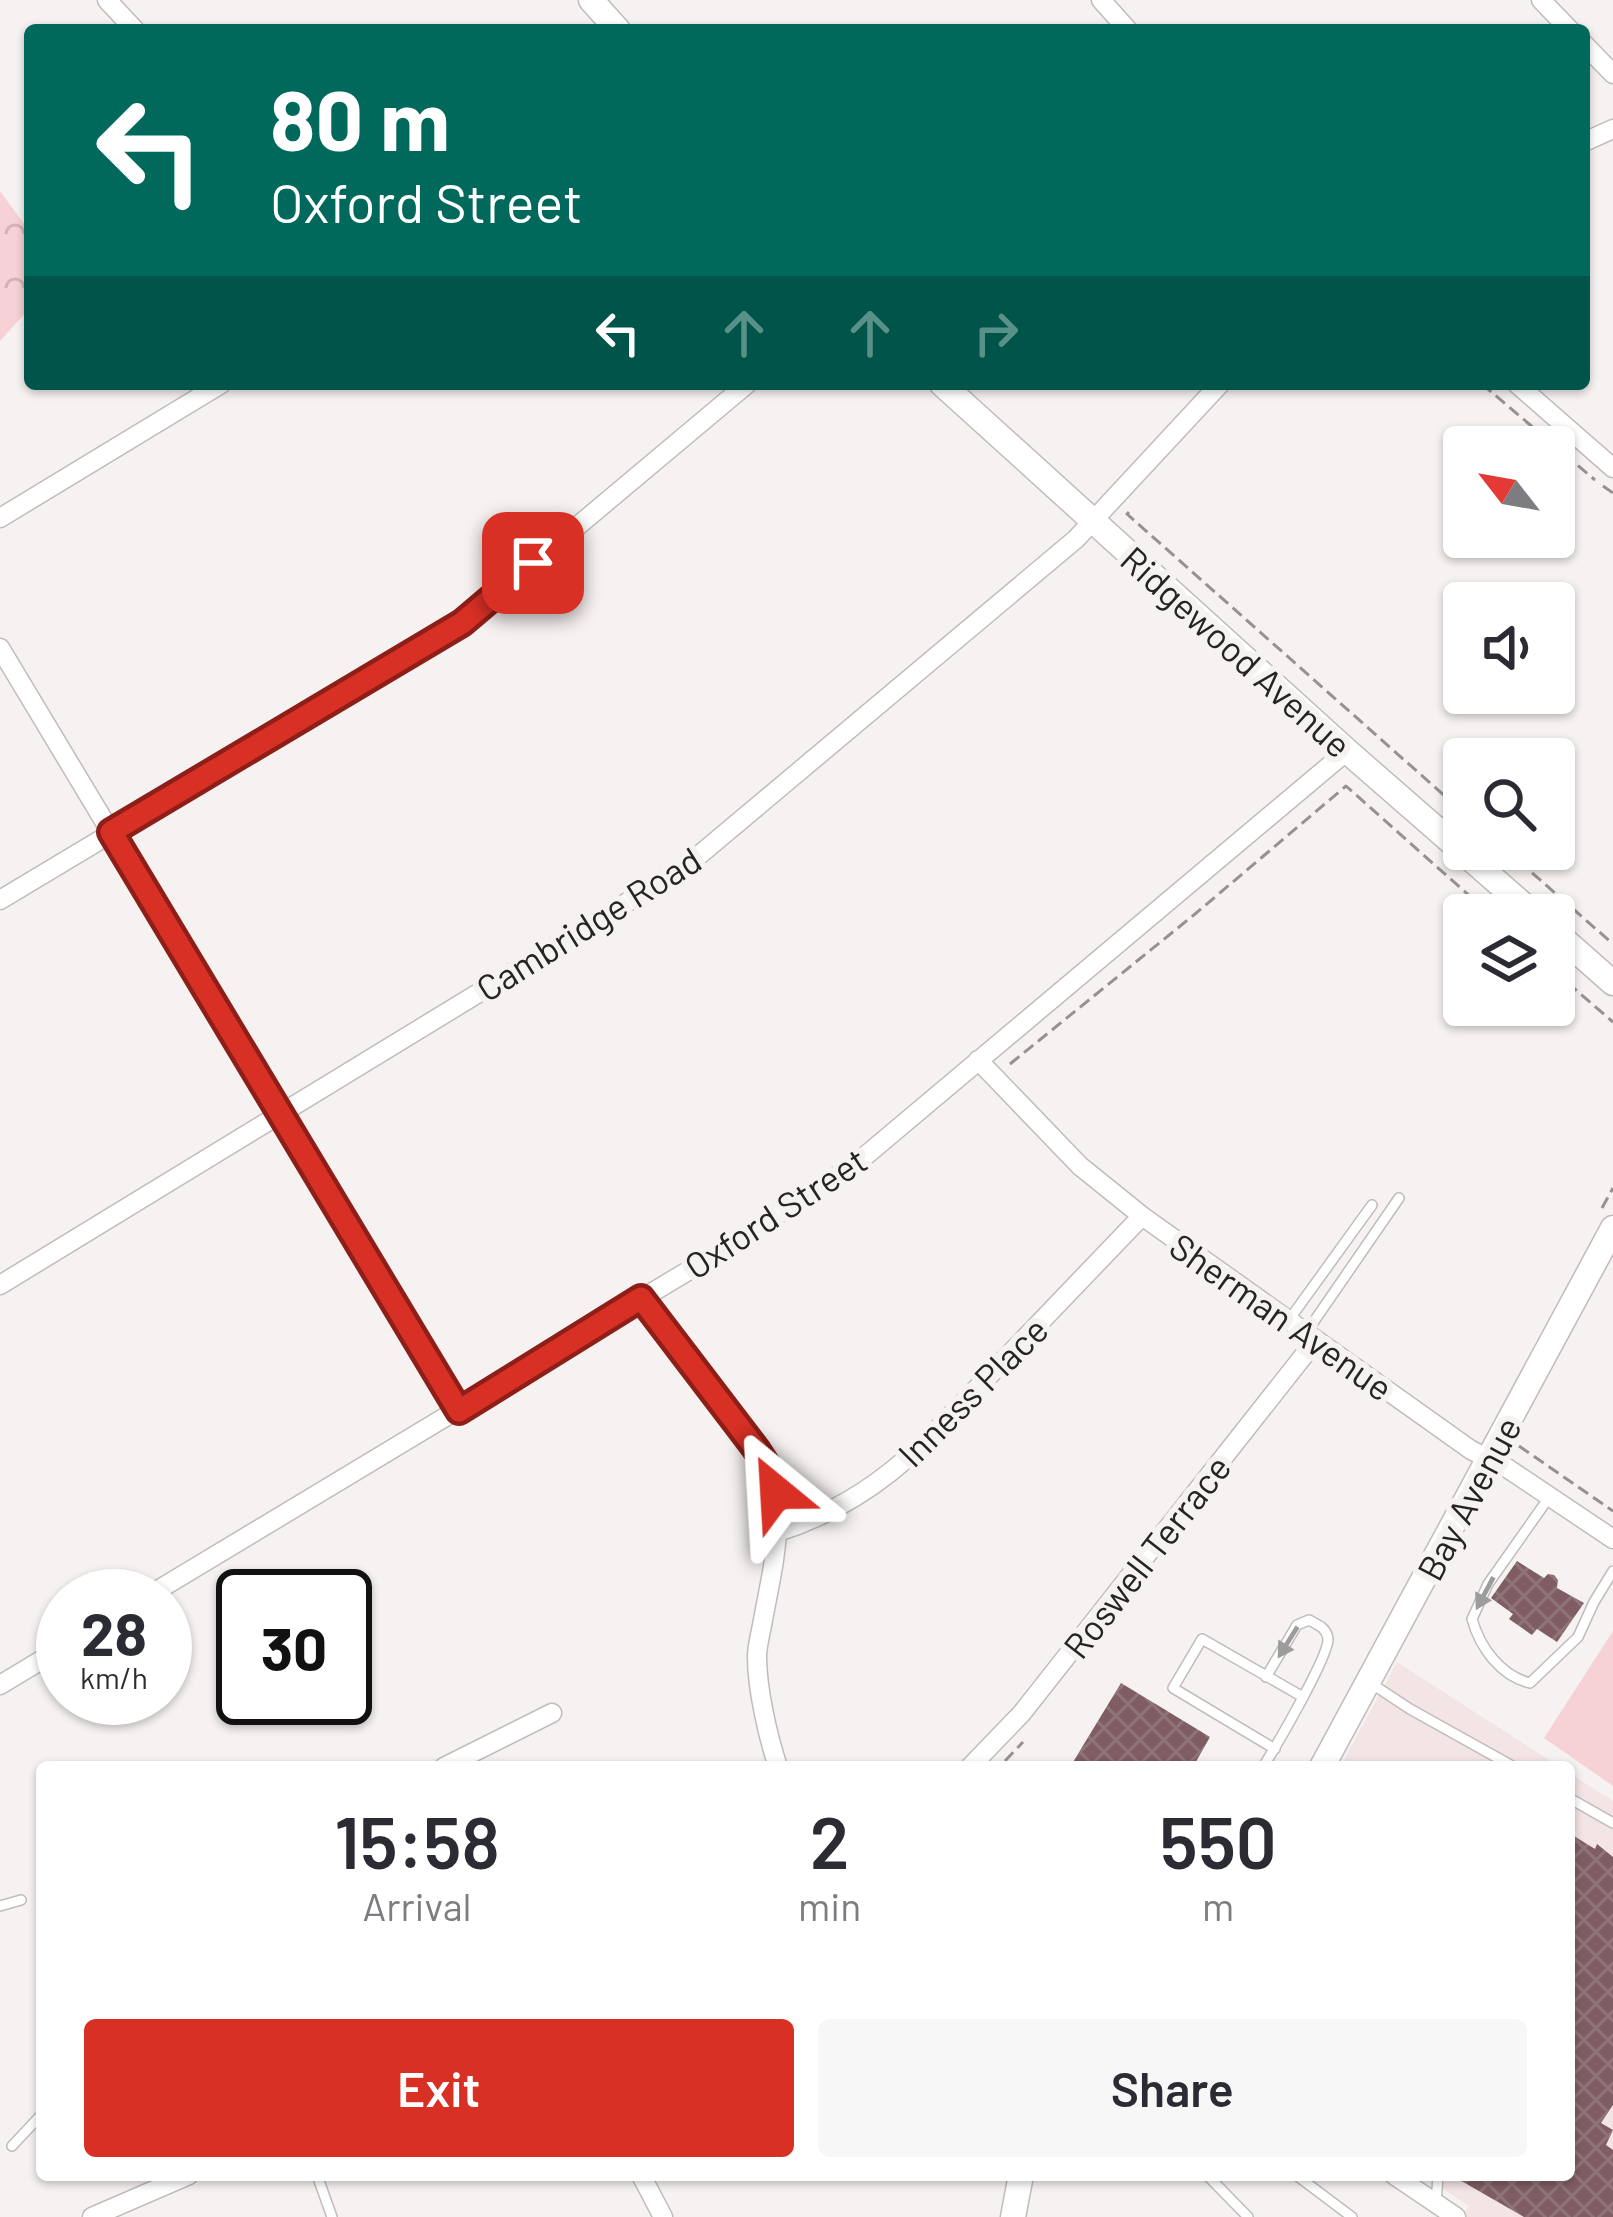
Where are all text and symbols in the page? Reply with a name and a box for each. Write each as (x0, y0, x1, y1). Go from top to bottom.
text: 80 m (270, 67, 450, 168)
icon: left (72, 72, 228, 228)
text: Oxford Street (270, 169, 583, 234)
icon: left (585, 300, 651, 366)
icon: ahead (711, 300, 777, 366)
icon: ahead (837, 300, 903, 366)
icon: right (963, 300, 1029, 366)
north arrow (1443, 426, 1575, 558)
map controls (1443, 426, 1575, 1026)
pin (482, 512, 584, 614)
icon: arrive (500, 530, 566, 596)
street label: Ridgewood Avenue (1113, 536, 1361, 766)
button: sound (1443, 582, 1575, 714)
button: search (1443, 738, 1575, 870)
street label: Cambridge Road (468, 837, 708, 1009)
button: layers (1443, 894, 1575, 1026)
street label: Oxford Street (676, 1137, 874, 1287)
street label: Sherman Avenue (1162, 1223, 1402, 1409)
street label: Inness Place (888, 1307, 1056, 1475)
street label: Bay Avenue (1407, 1409, 1529, 1587)
position arrow (713, 1429, 839, 1555)
street label: Roswell Terrace (1053, 1446, 1239, 1666)
speed limit sign: 30 (216, 1569, 372, 1725)
one-way arrow (1475, 1576, 1496, 1610)
text: 28 (81, 1596, 147, 1668)
one-way arrow (1278, 1625, 1300, 1658)
text: km/h (80, 1659, 148, 1695)
text: 15:58 (334, 1797, 500, 1883)
text: 2 (810, 1797, 850, 1883)
text: 550 (1160, 1797, 1277, 1883)
text: Arrival (363, 1882, 472, 1929)
text: min (798, 1882, 861, 1929)
text: m (1202, 1882, 1234, 1929)
button: Exit (84, 2019, 794, 2157)
button: Share (818, 2019, 1527, 2157)

